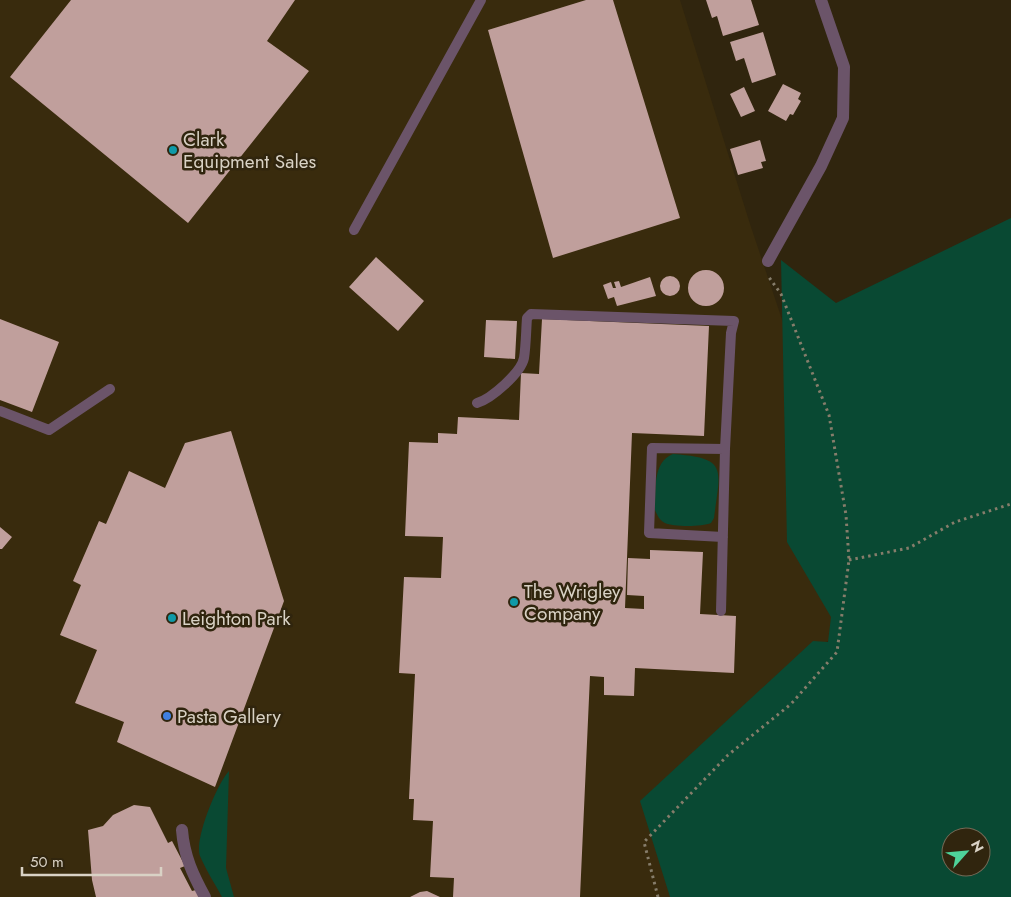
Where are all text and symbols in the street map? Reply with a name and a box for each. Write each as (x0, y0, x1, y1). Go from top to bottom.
place label: Clark Equipment Sales (183, 126, 317, 175)
marker: Clark Equipment Sales (167, 144, 179, 156)
place label: The Wrigley Company (524, 578, 621, 627)
marker: The Wrigley Company (508, 596, 520, 608)
place label: Leighton Park (182, 605, 291, 632)
marker: Leighton Park (166, 612, 178, 624)
place label: Pasta Gallery (177, 703, 282, 730)
marker: Pasta Gallery (161, 710, 173, 722)
north arrow (941, 827, 991, 877)
text: N (966, 837, 989, 856)
scale bar (22, 844, 161, 876)
text: 50 m (30, 851, 64, 873)

